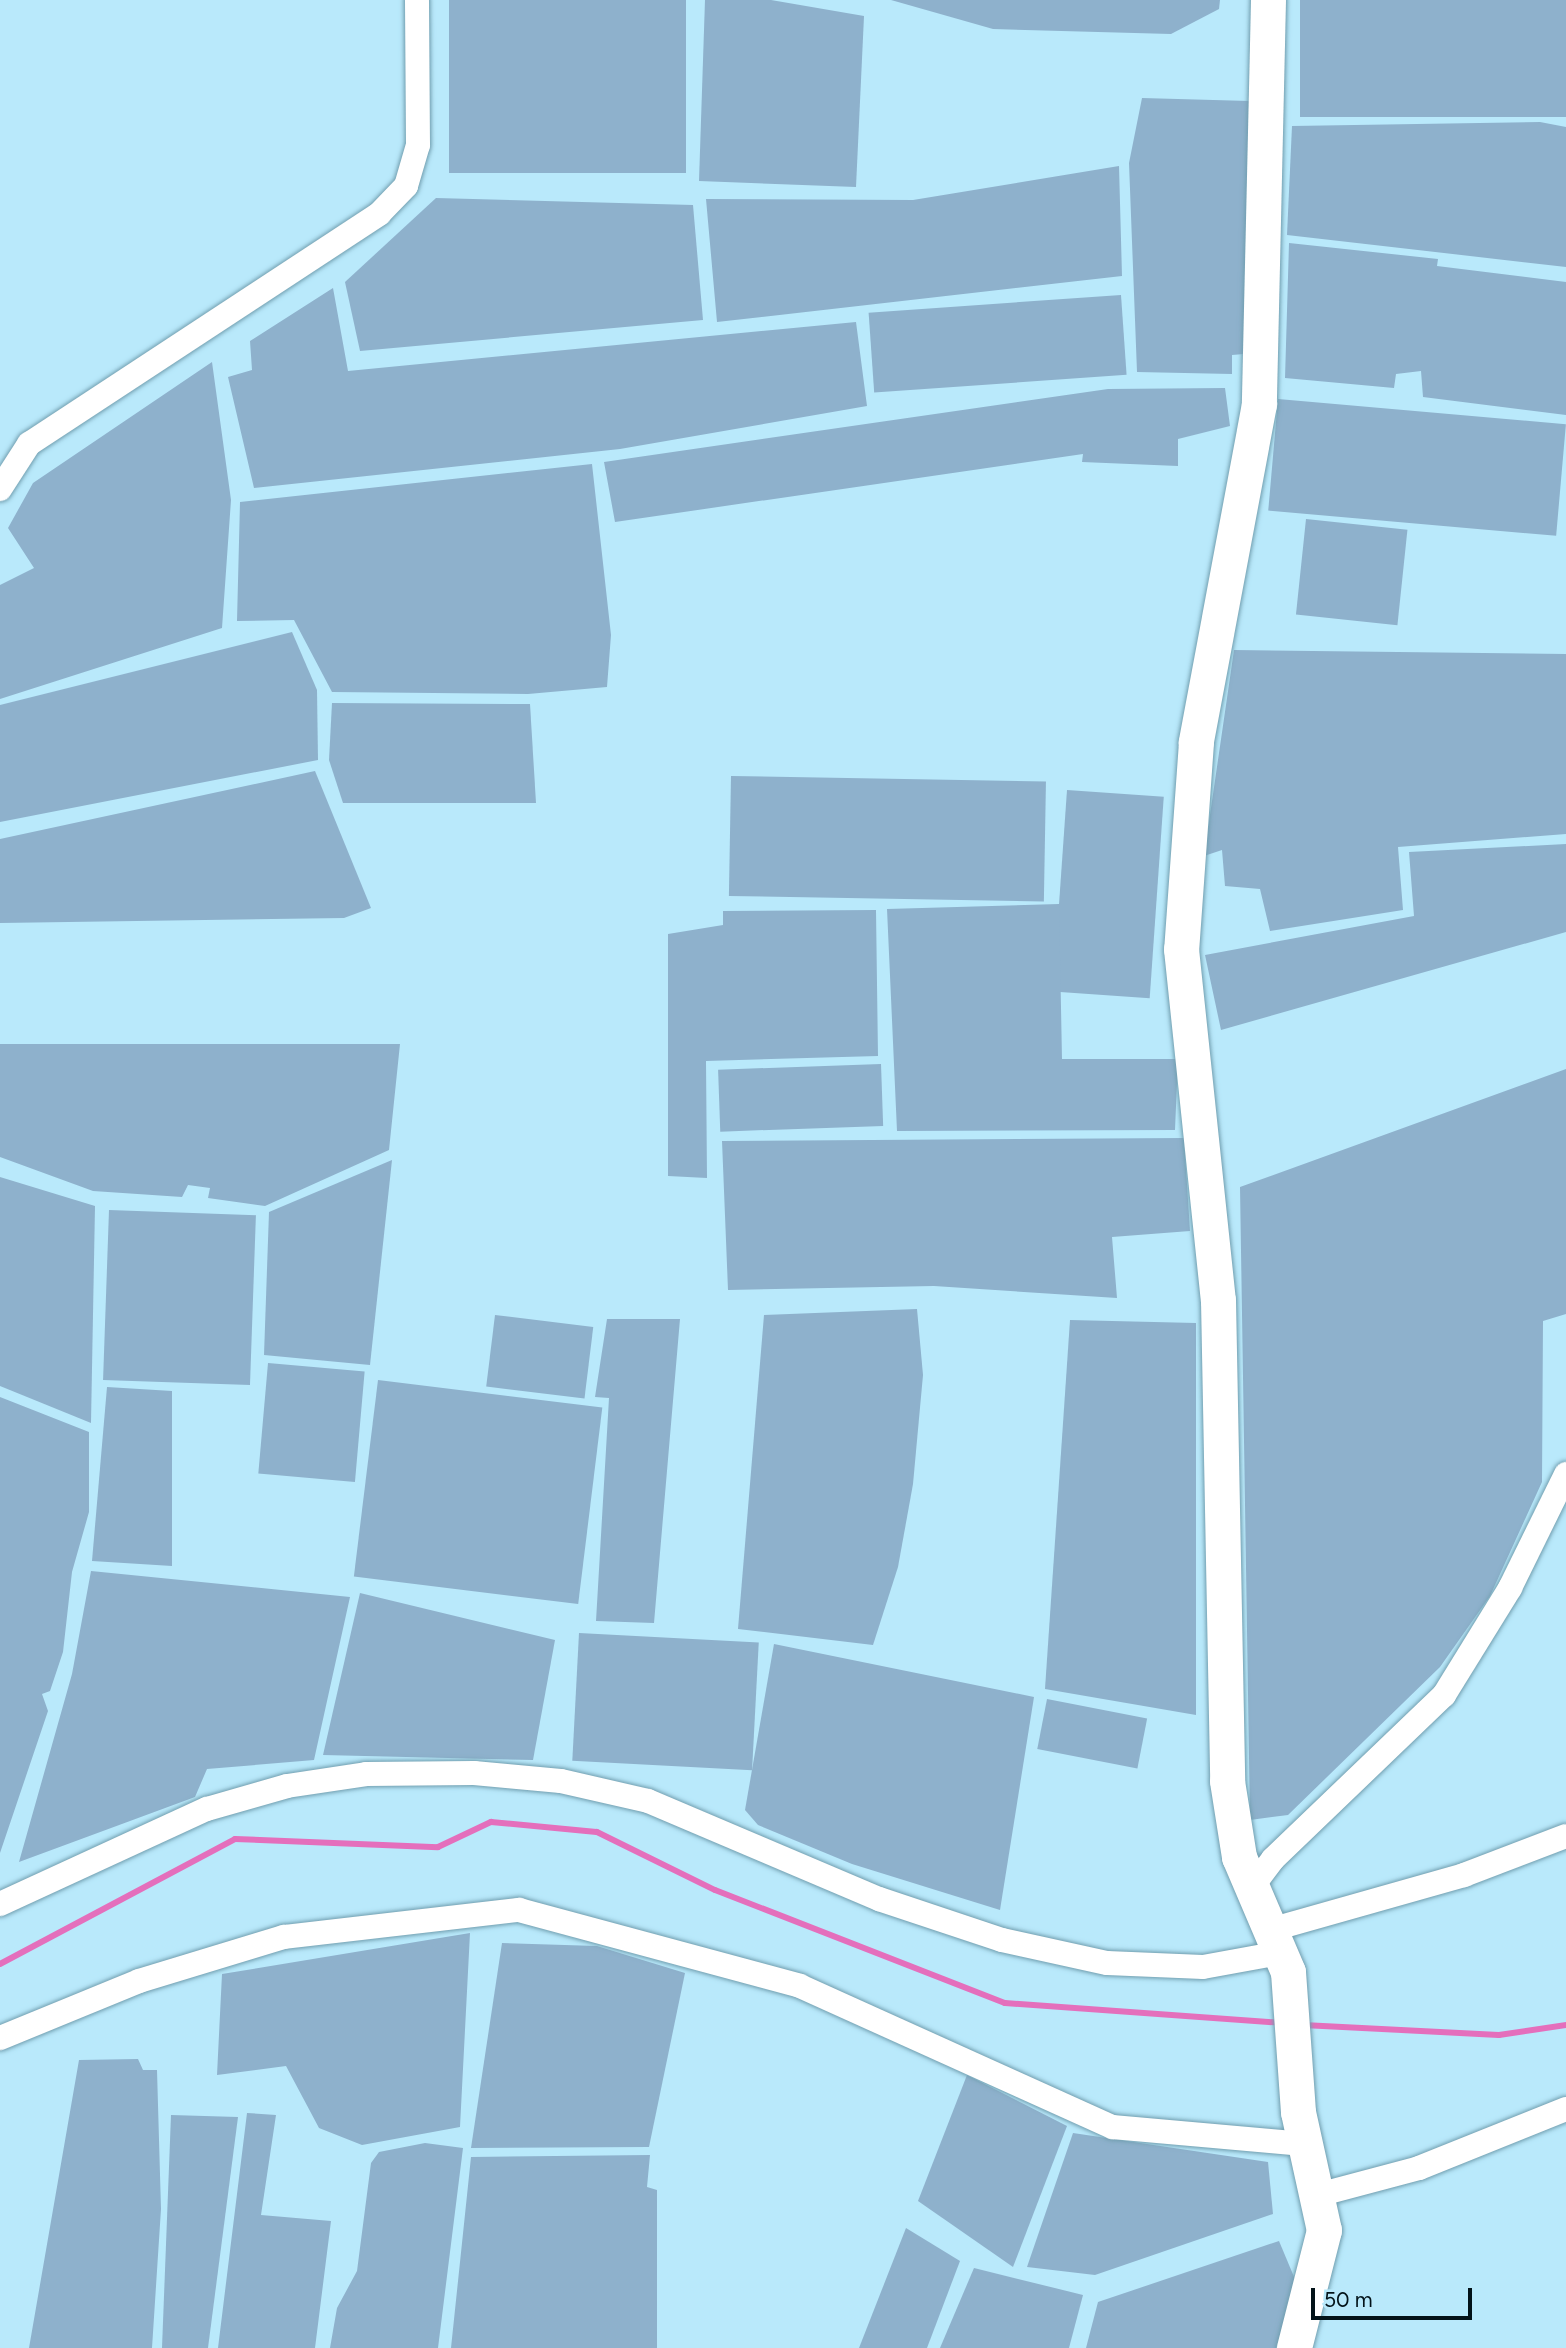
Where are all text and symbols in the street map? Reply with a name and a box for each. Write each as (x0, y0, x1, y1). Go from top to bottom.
scale bar (1314, 2274, 1475, 2318)
text: 50 m (1324, 2287, 1373, 2312)

